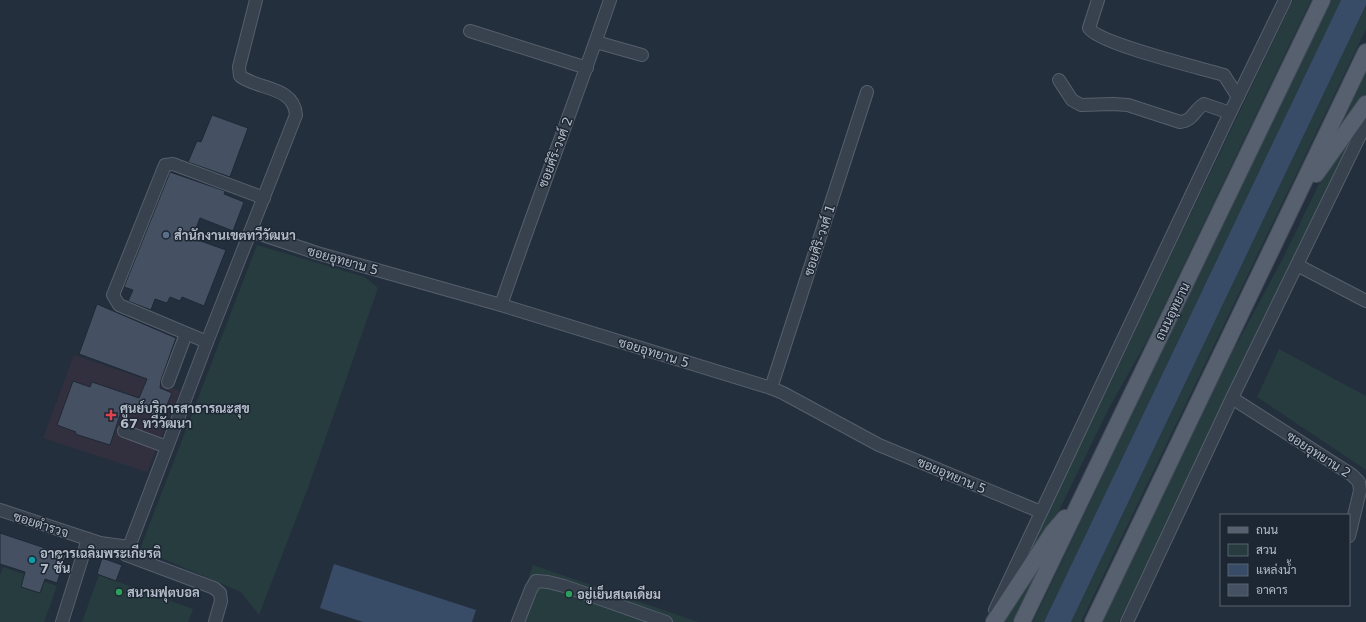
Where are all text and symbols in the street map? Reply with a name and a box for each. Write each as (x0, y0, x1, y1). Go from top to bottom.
street label: ซอยศิริ-วงศ์ 2 (533, 114, 576, 190)
street label: ซอยศิริ-วงศ์ 1 (799, 202, 838, 278)
place label: สำนักงานเขตทวีวัฒนา (174, 226, 296, 243)
marker: สำนักงานเขตทวีวัฒนา (161, 230, 171, 240)
street label: ซอยอุทยาน 5 (305, 243, 380, 280)
street label: ถนนอุทยาน (1152, 280, 1195, 343)
street label: ซอยอุทยาน 5 (616, 335, 691, 372)
place label: ศูนย์บริการสาธารณะสุข 67 ทวีวัฒนา (120, 399, 250, 431)
marker: ศูนย์บริการสาธารณะสุข 67 ทวีวัฒนา (105, 409, 117, 421)
street label: ซอยอุทยาน 2 (1283, 428, 1354, 482)
street label: ซอยอุทยาน 5 (914, 454, 989, 499)
street label: ซอยตำรวจ (11, 508, 70, 540)
legend (1220, 514, 1350, 606)
text: ถนน (1256, 523, 1279, 537)
text: สวน (1256, 543, 1277, 557)
place label: อาคารเฉลิมพระเกียรติ 7 ชั้น (40, 544, 161, 576)
marker: อาคารเฉลิมพระเกียรติ 7 ชั้น (27, 555, 37, 565)
text: แหล่งน้ำ (1256, 559, 1296, 577)
text: อาคาร (1256, 583, 1288, 597)
place label: อยู่เย็นสเตเดียม (577, 584, 661, 605)
place label: สนามฟุตบอล (127, 585, 200, 603)
marker: สนามฟุตบอล (114, 587, 124, 597)
marker: อยู่เย็นสเตเดียม (564, 589, 574, 599)

